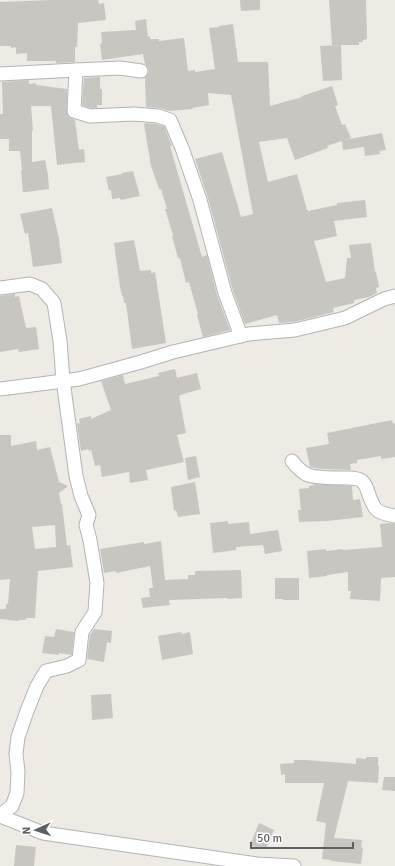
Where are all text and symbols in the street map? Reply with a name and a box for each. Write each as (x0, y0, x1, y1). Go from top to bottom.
north arrow (16, 810, 56, 850)
scale bar (251, 824, 353, 850)
text: N (20, 826, 33, 835)
text: 50 m (257, 831, 282, 846)

